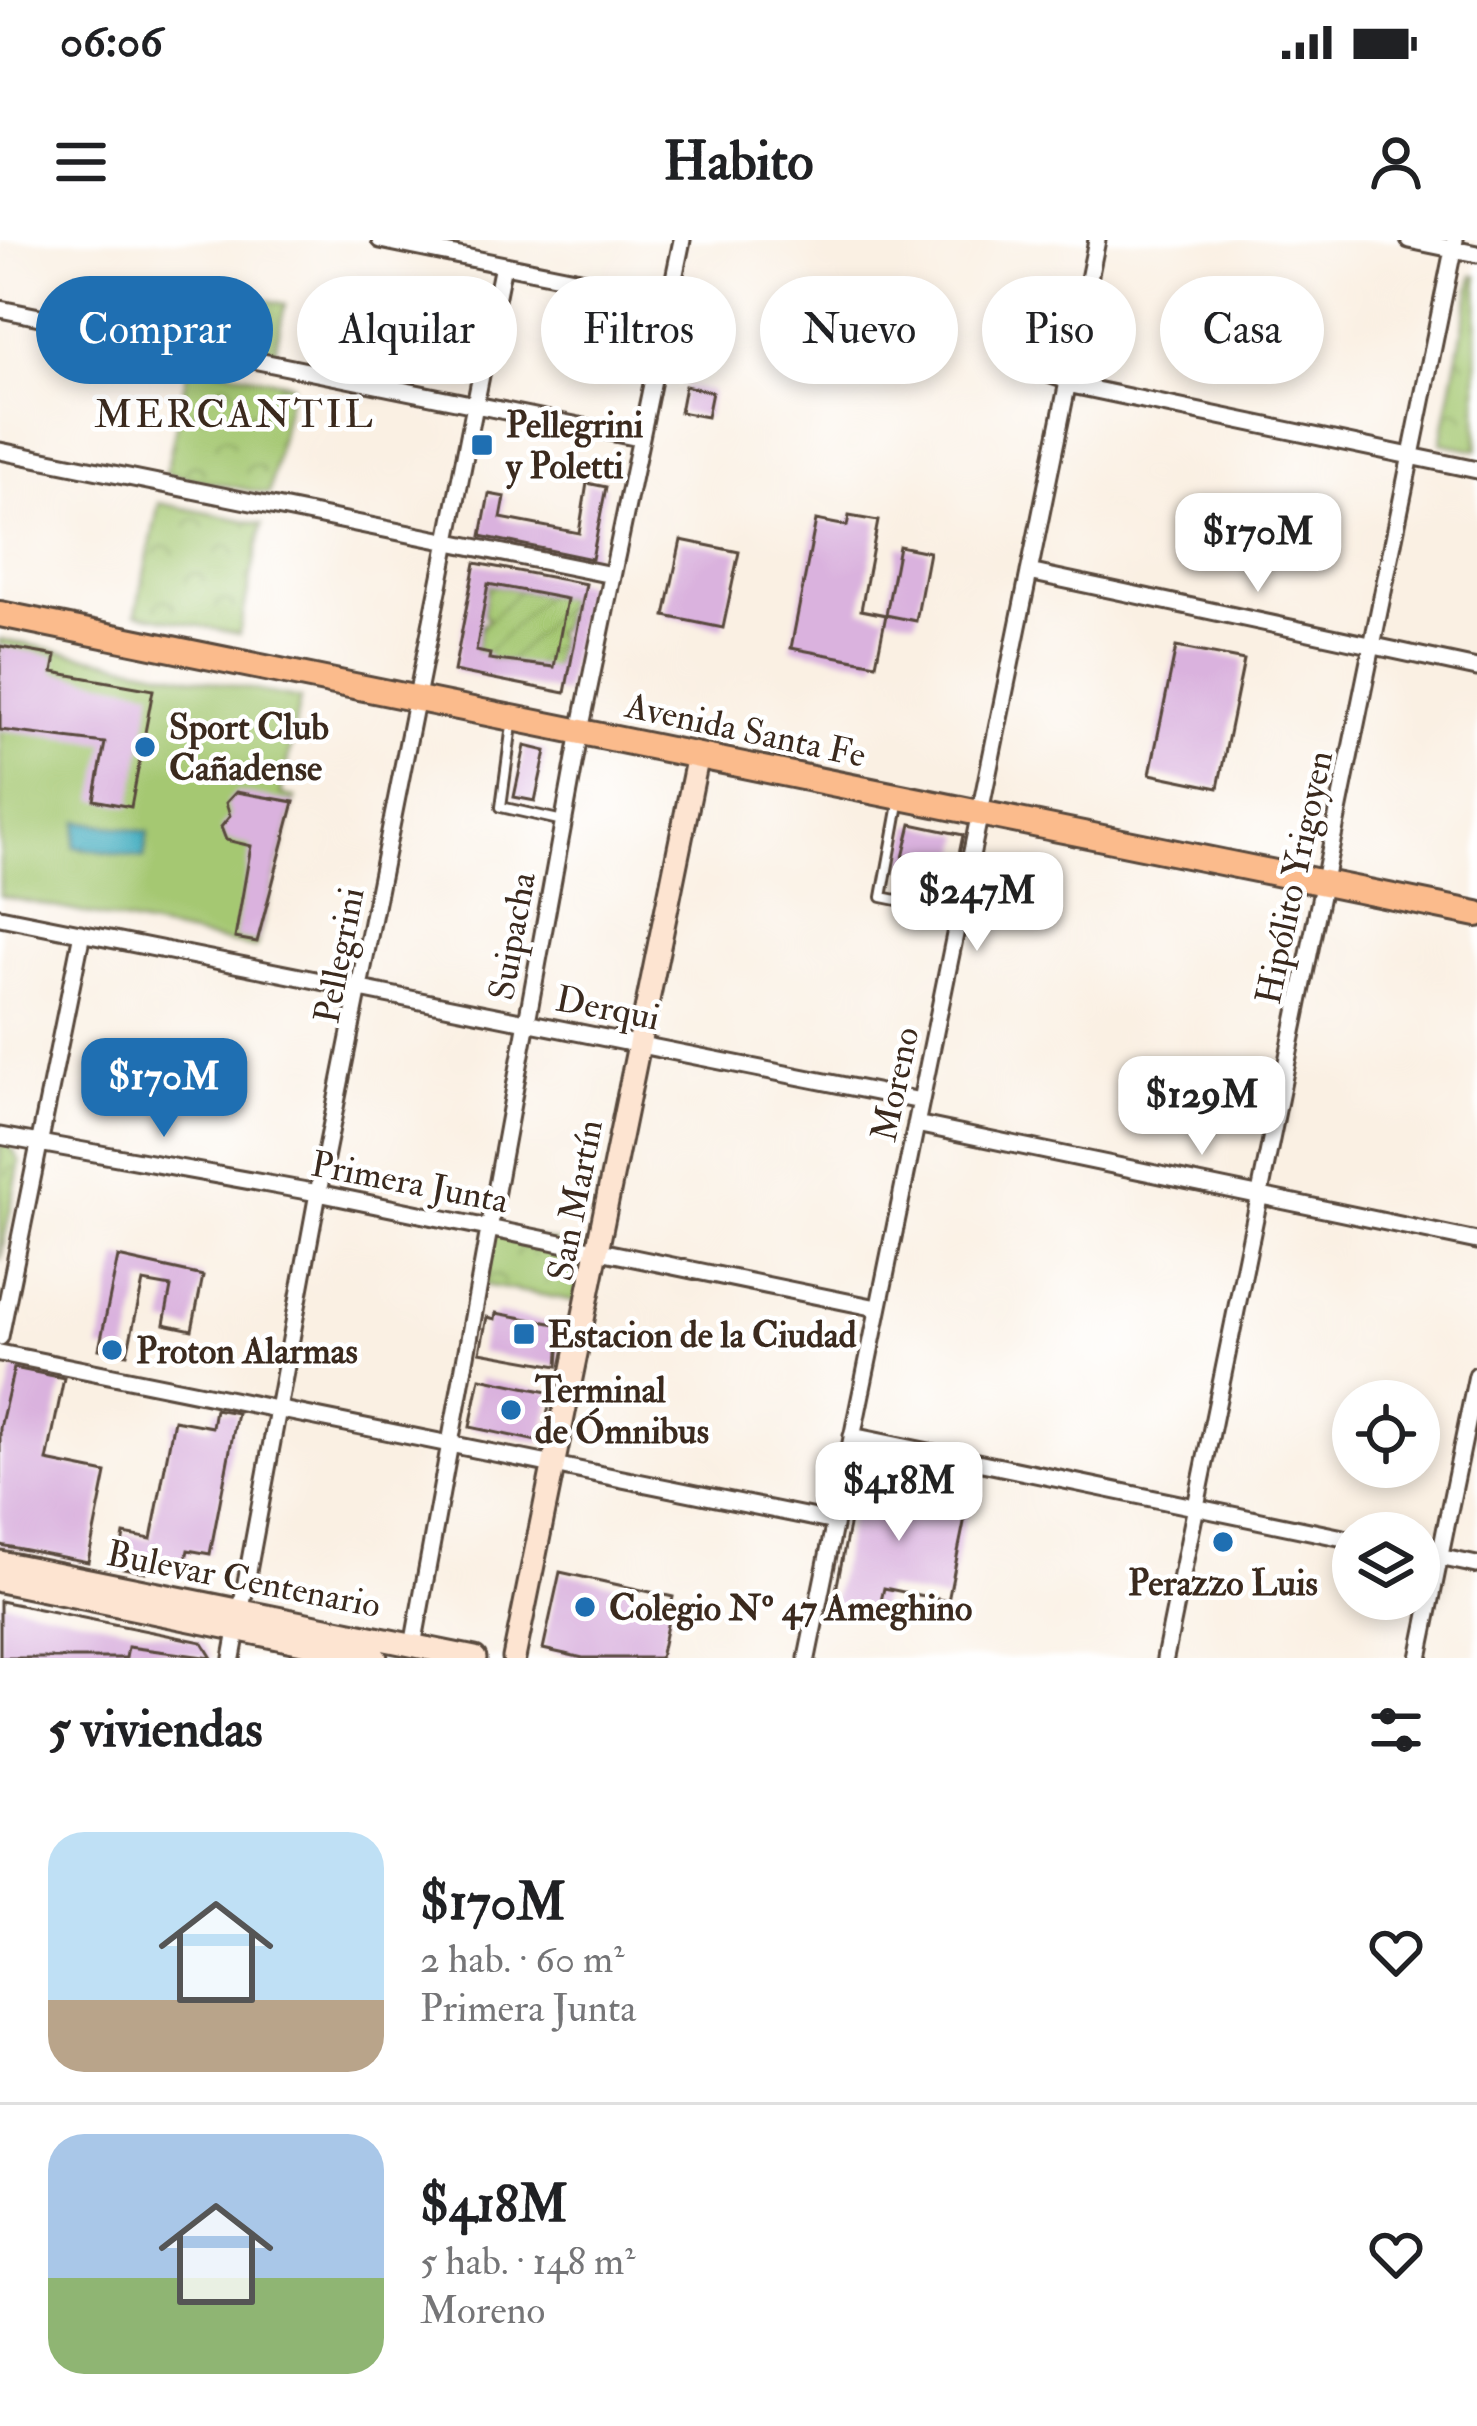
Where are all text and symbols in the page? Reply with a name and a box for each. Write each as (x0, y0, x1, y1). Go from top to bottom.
text: 06:06 (60, 14, 163, 70)
text: Habito (663, 128, 814, 196)
icon: menu (48, 129, 114, 195)
icon: person (1363, 129, 1429, 195)
chip: Comprar (36, 276, 273, 384)
chip: Alquilar (297, 276, 517, 384)
chip: Filtros (541, 276, 736, 384)
chip: Nuevo (760, 276, 958, 384)
chip: Piso (982, 276, 1136, 384)
chip: Casa (1160, 276, 1324, 384)
district label: MERCANTIL (94, 390, 376, 439)
place label: Pellegrini y Poletti (505, 403, 644, 490)
marker: Pellegrini y Poletti (469, 432, 495, 458)
pin: $170M (1174, 493, 1342, 595)
text: $170M (1202, 507, 1314, 556)
street label: Avenida Santa Fe (621, 683, 870, 778)
place label: Sport Club Cañadense (169, 705, 329, 791)
marker: Sport Club Cañadense (132, 734, 158, 760)
street label: Hipólito Yrigoyen (1246, 746, 1343, 1008)
pin: $247M (893, 852, 1061, 954)
text: $247M (918, 866, 1036, 915)
street label: Suipacha (479, 868, 546, 1004)
street label: Pellegrini (304, 884, 375, 1027)
street label: Derqui (552, 976, 663, 1041)
street label: Moreno (861, 1023, 929, 1146)
pin: $170M (80, 1038, 248, 1140)
text: $170M (108, 1052, 220, 1101)
pin: $129M (1118, 1056, 1286, 1158)
text: $129M (1145, 1070, 1259, 1119)
street label: San Martín (538, 1116, 613, 1285)
street label: Primera Junta (307, 1141, 513, 1224)
place label: Estacion de la Ciudad (548, 1313, 857, 1358)
marker: Estacion de la Ciudad (511, 1321, 537, 1347)
place label: Proton Alarmas (136, 1329, 358, 1374)
marker: Proton Alarmas (99, 1337, 125, 1363)
place label: Terminal de Ómnibus (534, 1368, 709, 1454)
map controls (1332, 1380, 1440, 1620)
button: locate (1332, 1380, 1440, 1488)
marker: Terminal de Ómnibus (498, 1397, 524, 1423)
pin: $418M (815, 1442, 983, 1544)
text: $418M (842, 1456, 956, 1505)
button: layers (1332, 1512, 1440, 1620)
marker: Perazzo Luis (1210, 1529, 1236, 1555)
street label: Bulevar Centenario (103, 1531, 384, 1628)
place label: Perazzo Luis (1128, 1561, 1318, 1606)
place label: Colegio Nº 47 Ameghino (609, 1586, 972, 1631)
marker: Colegio Nº 47 Ameghino (572, 1594, 598, 1620)
icon: filters (1363, 1697, 1429, 1763)
text: 5 viviendas (48, 1698, 263, 1762)
text: $170M (420, 1871, 566, 1935)
icon: home (144, 1880, 288, 2024)
icon: heart (1363, 1919, 1429, 1985)
text: 2 hab. · 60 m² (420, 1935, 624, 1984)
text: Primera Junta (420, 1984, 636, 2033)
text: $418M (420, 2173, 568, 2237)
icon: home (144, 2182, 288, 2326)
icon: heart (1363, 2221, 1429, 2287)
text: 5 hab. · 148 m² (420, 2237, 635, 2286)
text: Moreno (420, 2286, 545, 2335)

